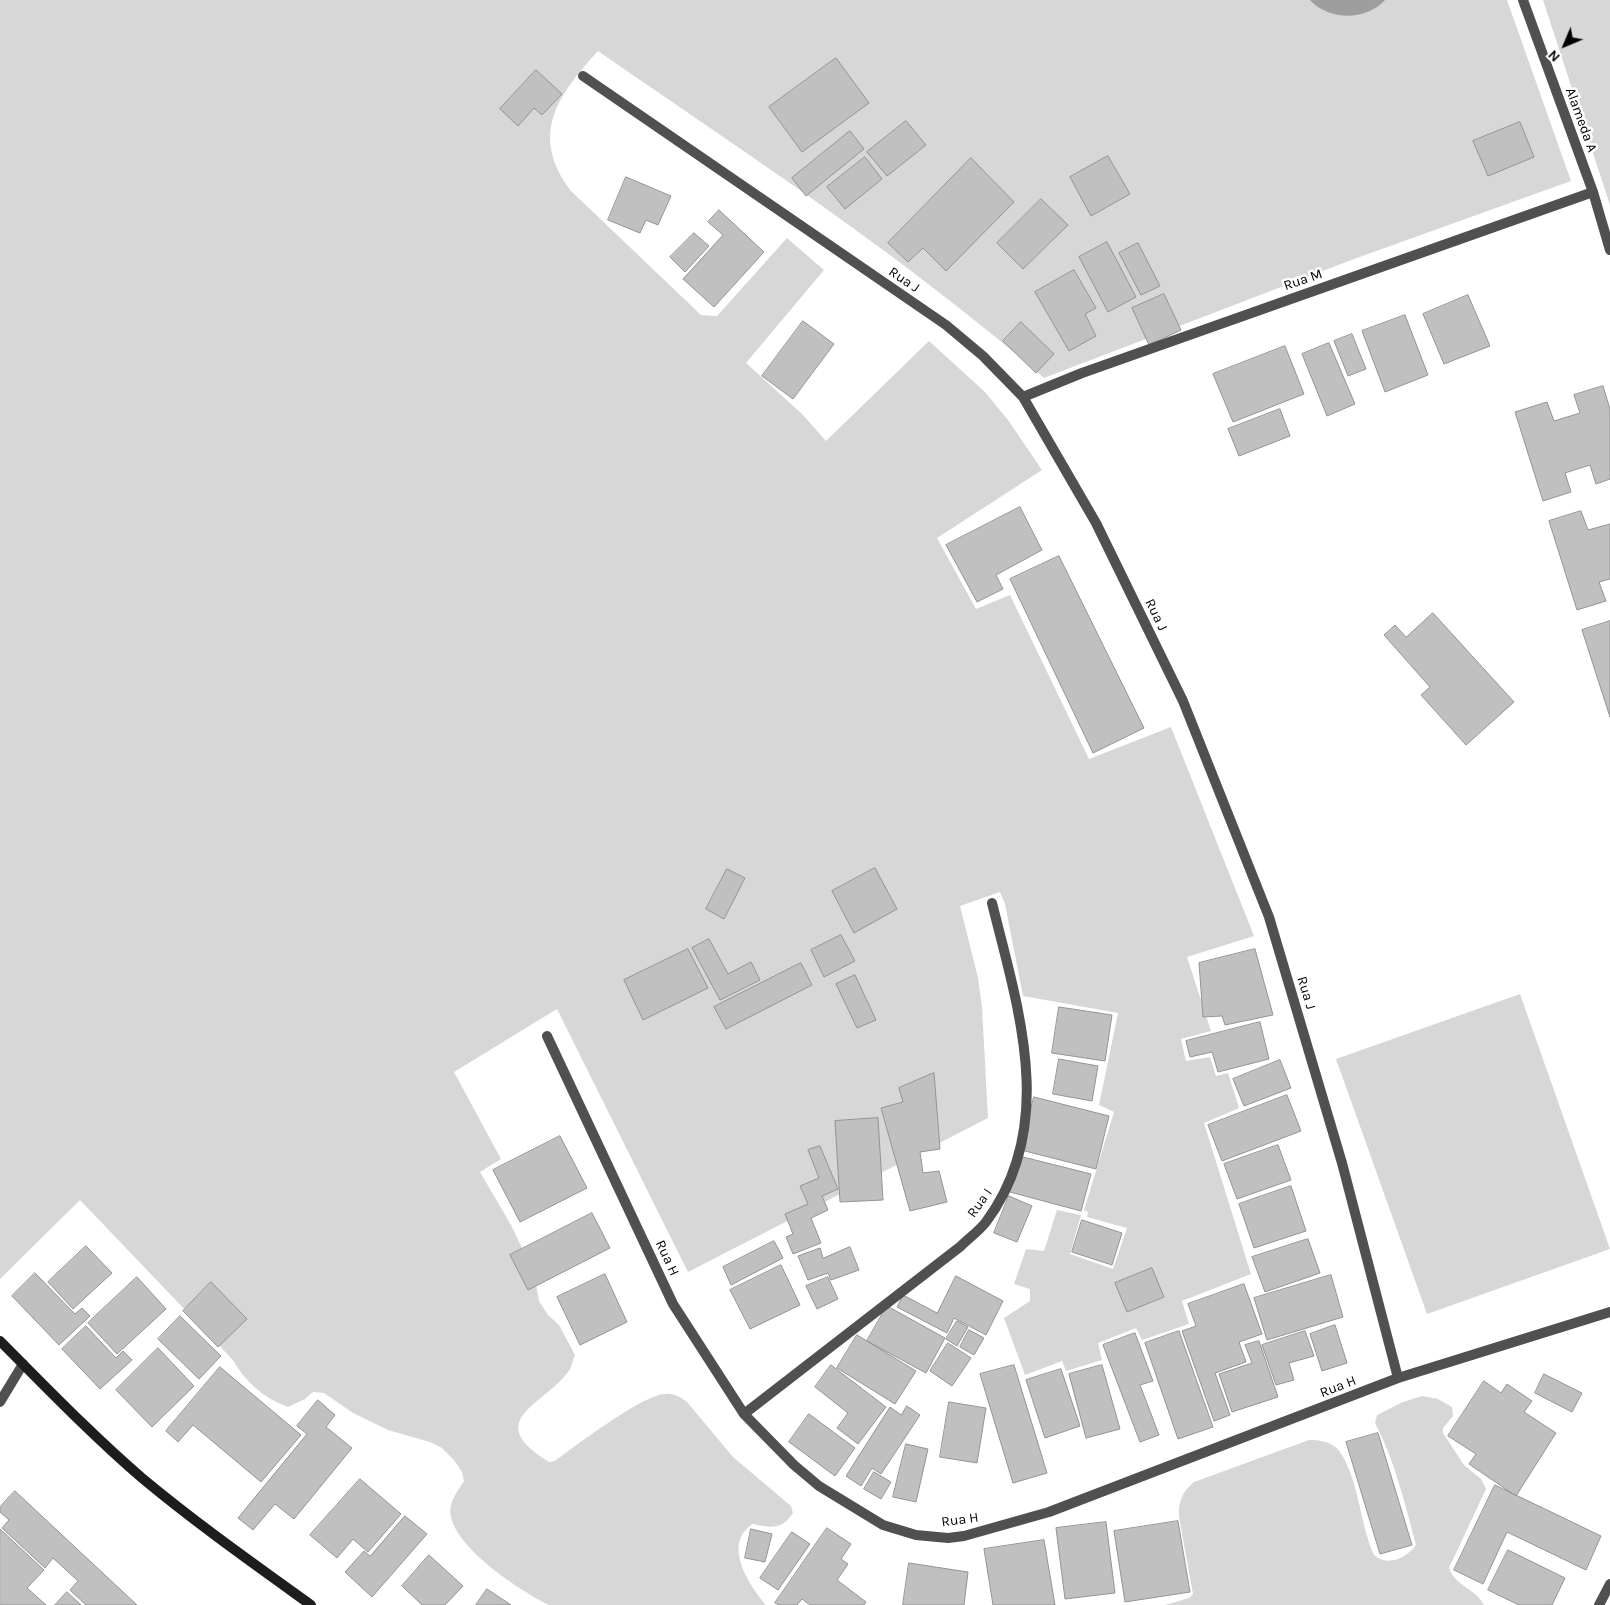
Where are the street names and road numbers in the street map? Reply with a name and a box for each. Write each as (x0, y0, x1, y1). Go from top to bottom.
street label: Alameda A (1562, 85, 1600, 155)
street label: Rua J (885, 264, 923, 296)
street label: Rua M (1281, 266, 1325, 294)
street label: Rua J (1141, 596, 1171, 634)
street label: Rua J (1293, 974, 1319, 1012)
street label: Rua I (964, 1185, 996, 1221)
street label: Rua H (651, 1237, 683, 1279)
street label: Rua H (1318, 1372, 1358, 1402)
street label: Rua H (940, 1509, 980, 1531)

